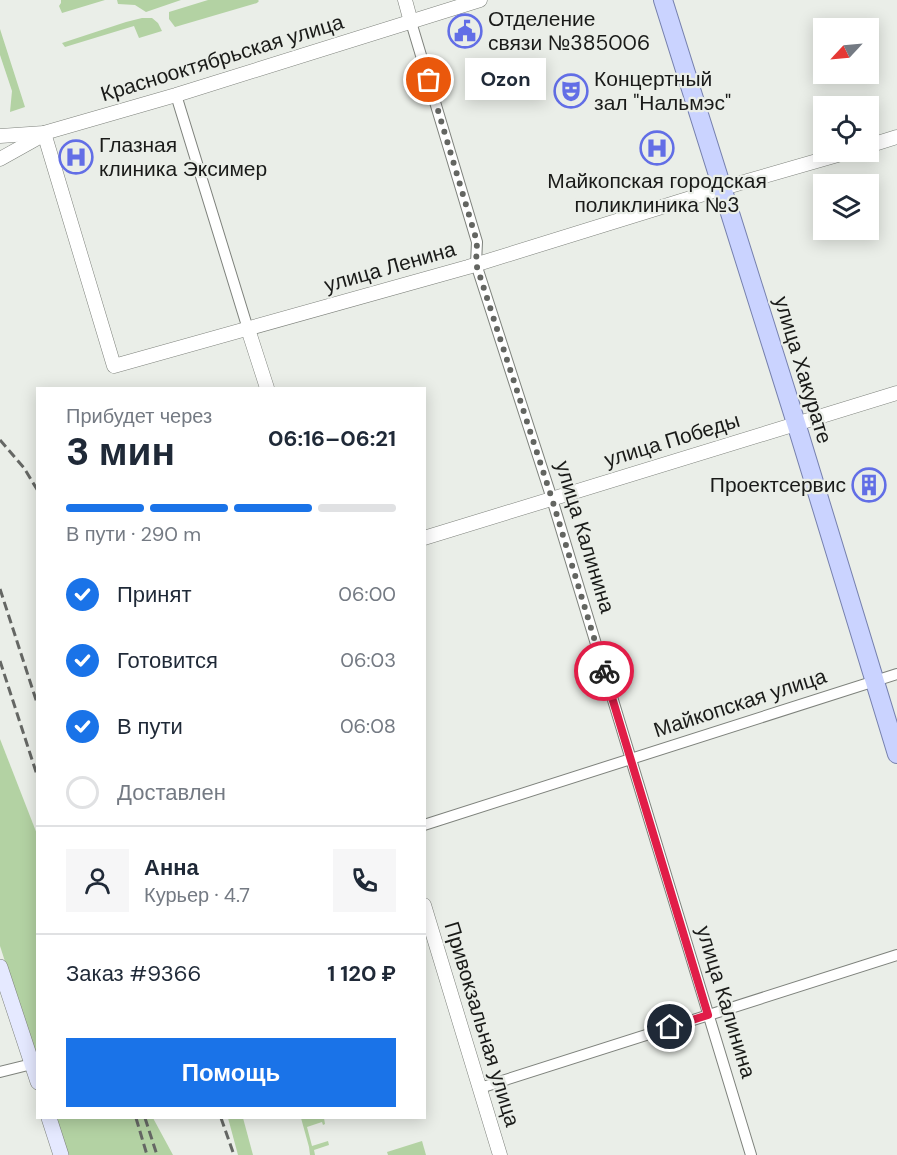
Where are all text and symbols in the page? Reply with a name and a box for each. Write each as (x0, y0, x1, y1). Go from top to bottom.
place label: Отделение связи №385006 (488, 5, 650, 57)
street label: Краснооктябрьская улица (97, 8, 347, 108)
public building icon: Отделение связи №385006 (447, 13, 483, 49)
north arrow (813, 18, 879, 84)
map controls (813, 18, 879, 240)
pin (403, 54, 454, 105)
callout: Ozon (465, 59, 546, 101)
icon: bag (412, 63, 445, 96)
place label: Концертный зал "Нальмэс" (594, 65, 731, 117)
text: Ozon (480, 66, 531, 92)
theatre icon: Концертный зал "Нальмэс" (553, 73, 589, 109)
button: locate (813, 96, 879, 162)
hospital icon: Майкопская городская поликлиника №3 (639, 130, 675, 166)
place label: Глазная клиника Эксимер (99, 131, 267, 183)
hospital icon: Глазная клиника Эксимер (58, 139, 94, 175)
place label: Майкопская городская поликлиника №3 (547, 167, 767, 219)
button: layers (813, 174, 879, 240)
street label: улица Ленина (321, 235, 459, 299)
street label: улица Хакурате (767, 293, 839, 447)
text: Прибудет через (66, 403, 212, 429)
street label: улица Победы (601, 406, 743, 474)
text: 06:16–06:21 (268, 424, 396, 453)
text: 3 мин (66, 426, 175, 477)
street label: улица Калинина (549, 457, 622, 617)
building icon: Проектсервис (851, 467, 887, 503)
place label: Проектсервис (710, 471, 846, 499)
text: В пути · 290 m (66, 521, 201, 547)
icon: check (66, 578, 99, 611)
text: Принят (117, 580, 191, 609)
text: 06:00 (338, 581, 396, 607)
courier (574, 641, 634, 701)
icon: check (66, 644, 99, 677)
text: Готовится (117, 646, 218, 675)
text: 06:03 (340, 647, 396, 673)
icon: bike (588, 655, 621, 688)
street label: Майкопская улица (650, 662, 830, 744)
icon: check (66, 710, 99, 743)
text: В пути (117, 712, 183, 741)
text: 06:08 (340, 713, 396, 739)
text: Доставлен (117, 778, 226, 807)
button: person (66, 849, 129, 912)
button: phone (333, 849, 396, 912)
text: Анна (144, 853, 199, 882)
text: Курьер · 4.7 (144, 882, 250, 908)
street label: Привокзальная улица (437, 918, 527, 1130)
street label: улица Калинина (690, 922, 763, 1082)
text: Заказ #9366 (66, 959, 201, 988)
text: 1 120 ₽ (327, 959, 396, 988)
pin (644, 1001, 695, 1052)
icon: home (653, 1010, 686, 1043)
button: Помощь (66, 1038, 396, 1107)

